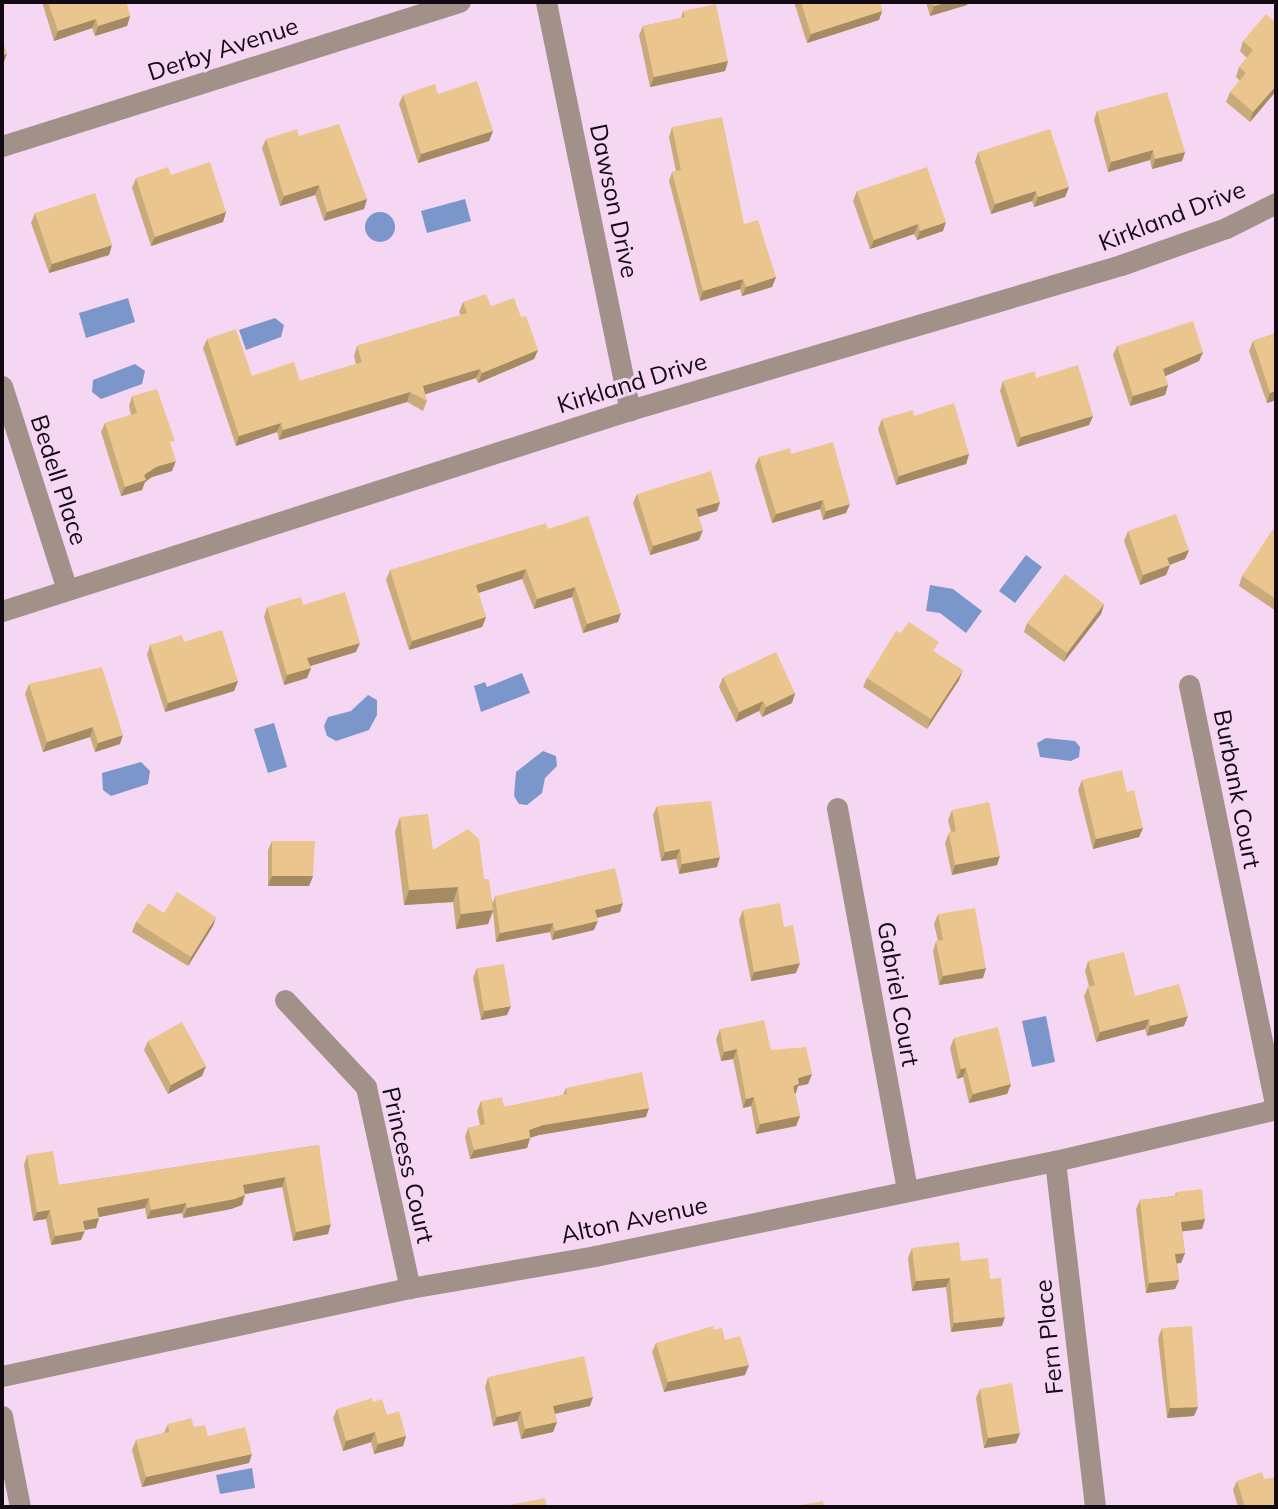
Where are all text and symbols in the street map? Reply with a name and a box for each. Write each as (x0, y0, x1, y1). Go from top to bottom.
street label: Derby Avenue (144, 11, 302, 87)
street label: Dawson Drive (584, 121, 644, 281)
street label: Kirkland Drive (1095, 175, 1249, 257)
street label: Kirkland Drive (554, 347, 710, 419)
street label: Bedell Place (24, 411, 94, 549)
street label: Burbank Court (1207, 707, 1267, 871)
street label: Gabriel Court (871, 919, 925, 1069)
street label: Princess Court (376, 1084, 440, 1246)
street label: Alton Avenue (558, 1190, 710, 1250)
street label: Fern Place (1029, 1278, 1069, 1396)

